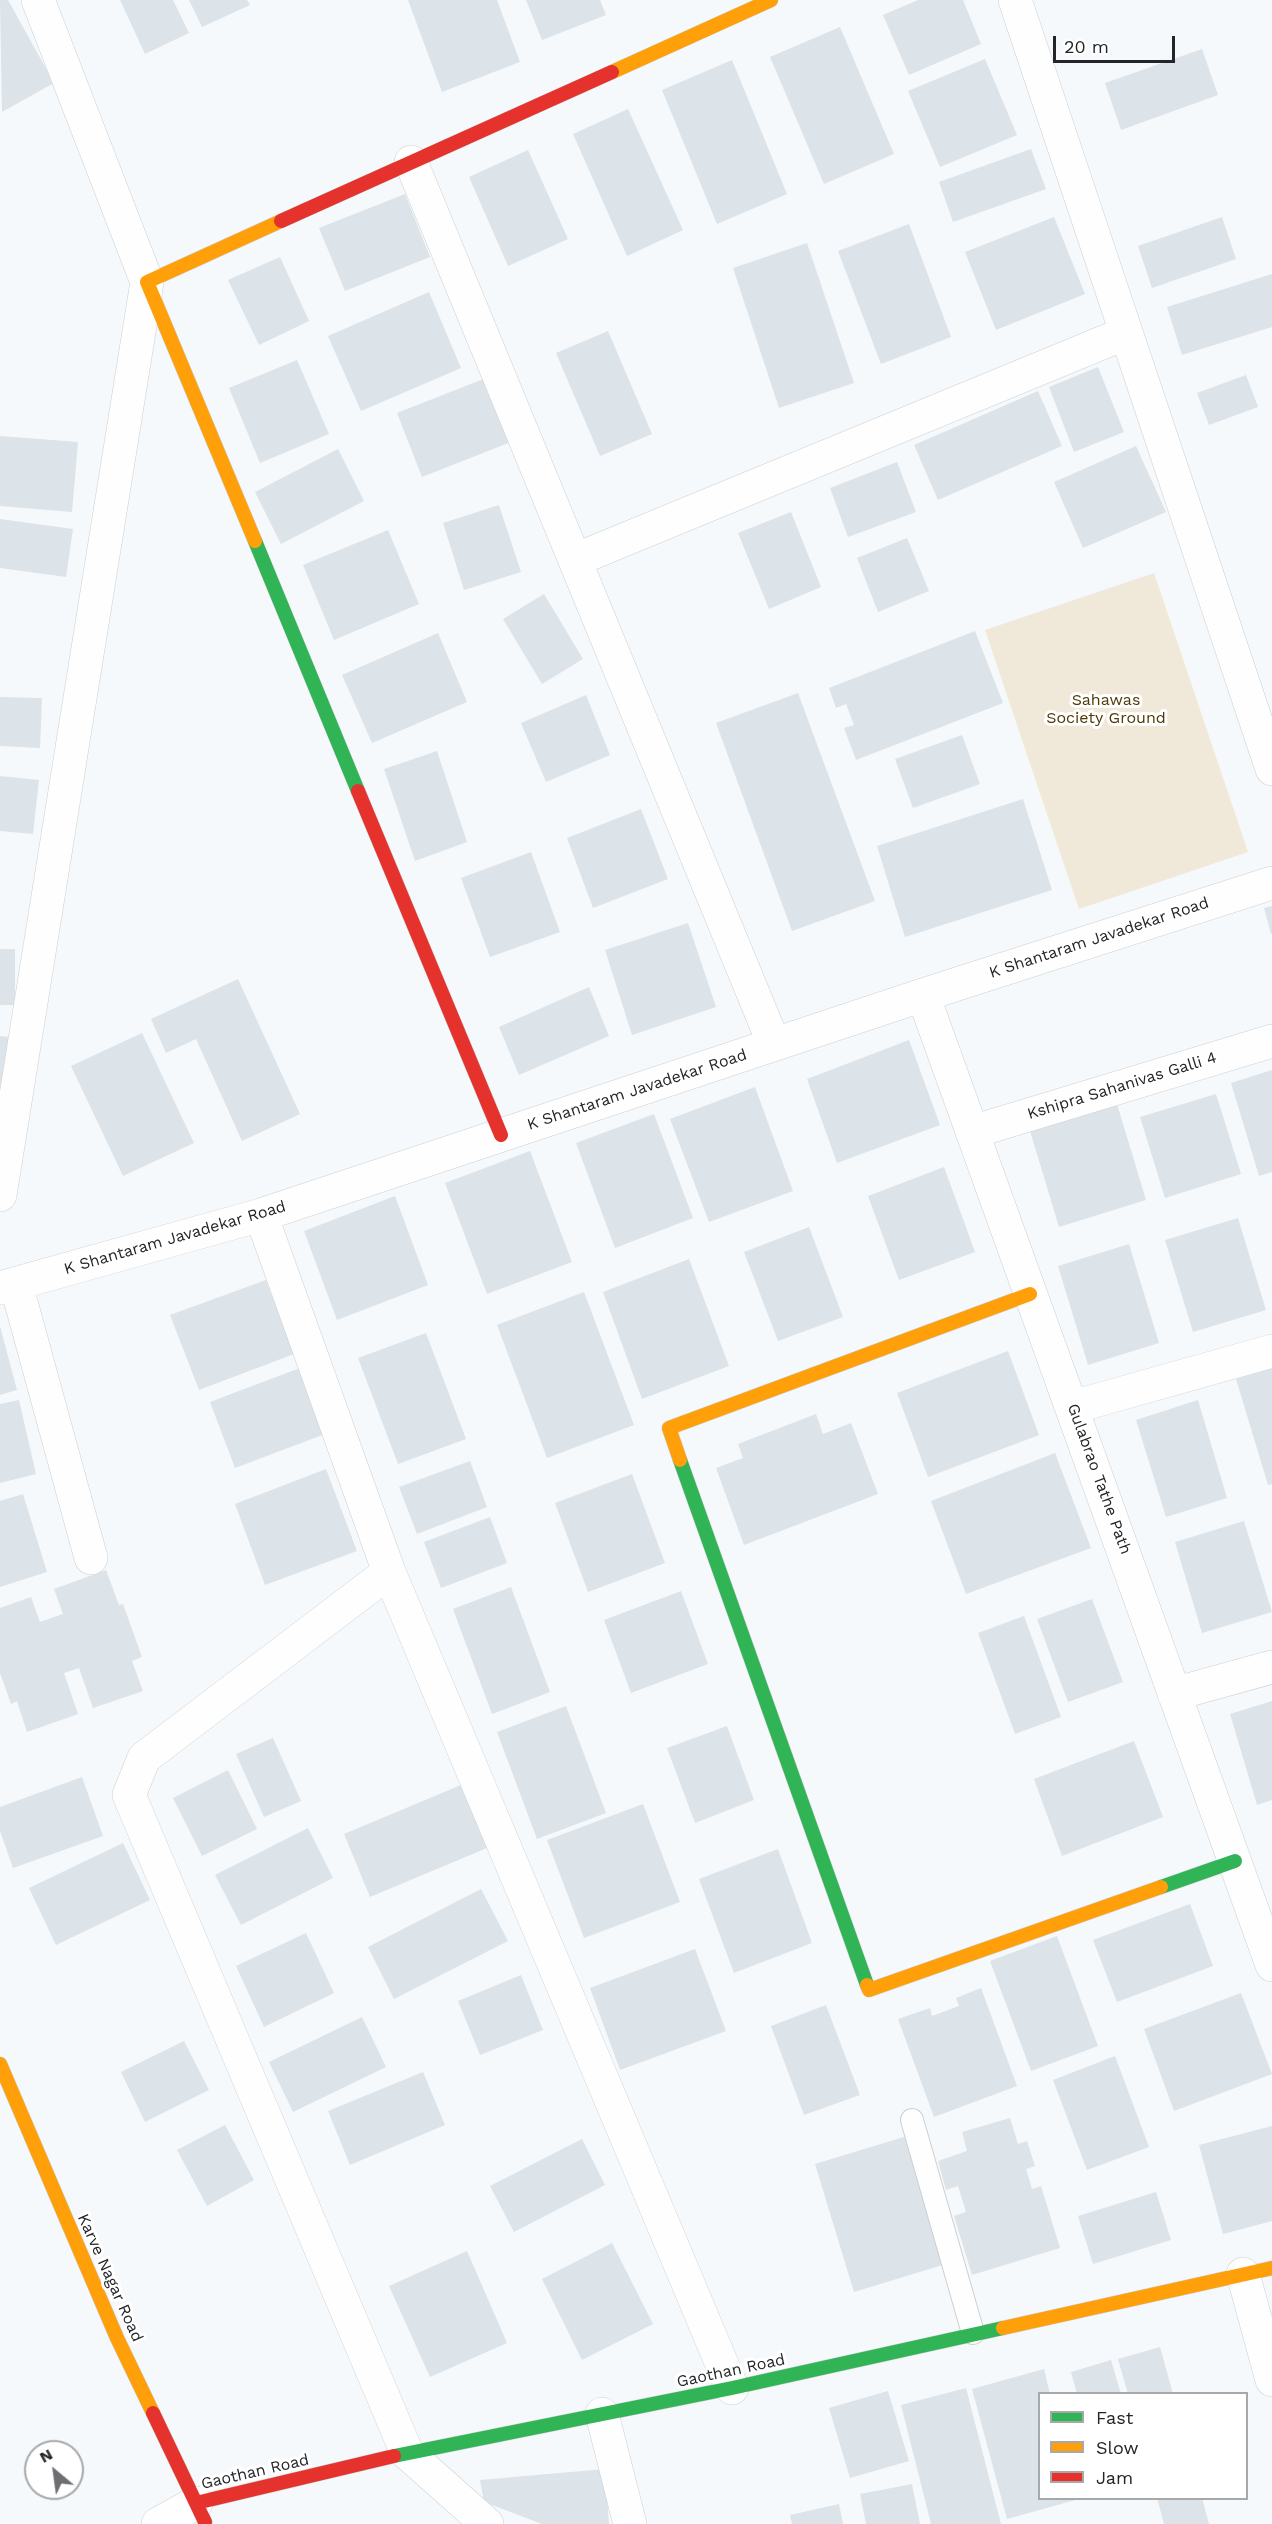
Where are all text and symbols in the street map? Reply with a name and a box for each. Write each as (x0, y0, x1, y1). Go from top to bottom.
scale bar (1056, 24, 1178, 62)
text: 20 m (1064, 36, 1109, 57)
park label: Sahawas Society Ground (1046, 690, 1166, 728)
street label: K Shantaram Javadekar Road (987, 893, 1211, 983)
street label: K Shantaram Javadekar Road (525, 1045, 749, 1135)
street label: Kshipra Sahanivas Galli 4 (1025, 1048, 1219, 1124)
street label: K Shantaram Javadekar Road (62, 1197, 288, 1279)
street label: Gulabrao Tathe Path (1063, 1401, 1135, 1557)
street label: Karve Nagar Road (73, 2211, 147, 2345)
street label: Gaothan Road (675, 2350, 787, 2392)
legend (1038, 2392, 1248, 2500)
text: Fast (1096, 2407, 1133, 2428)
text: Slow (1096, 2437, 1139, 2458)
north arrow (24, 2440, 84, 2500)
text: N (36, 2444, 56, 2467)
street label: Gaothan Road (199, 2450, 311, 2494)
text: Jam (1096, 2467, 1133, 2488)

